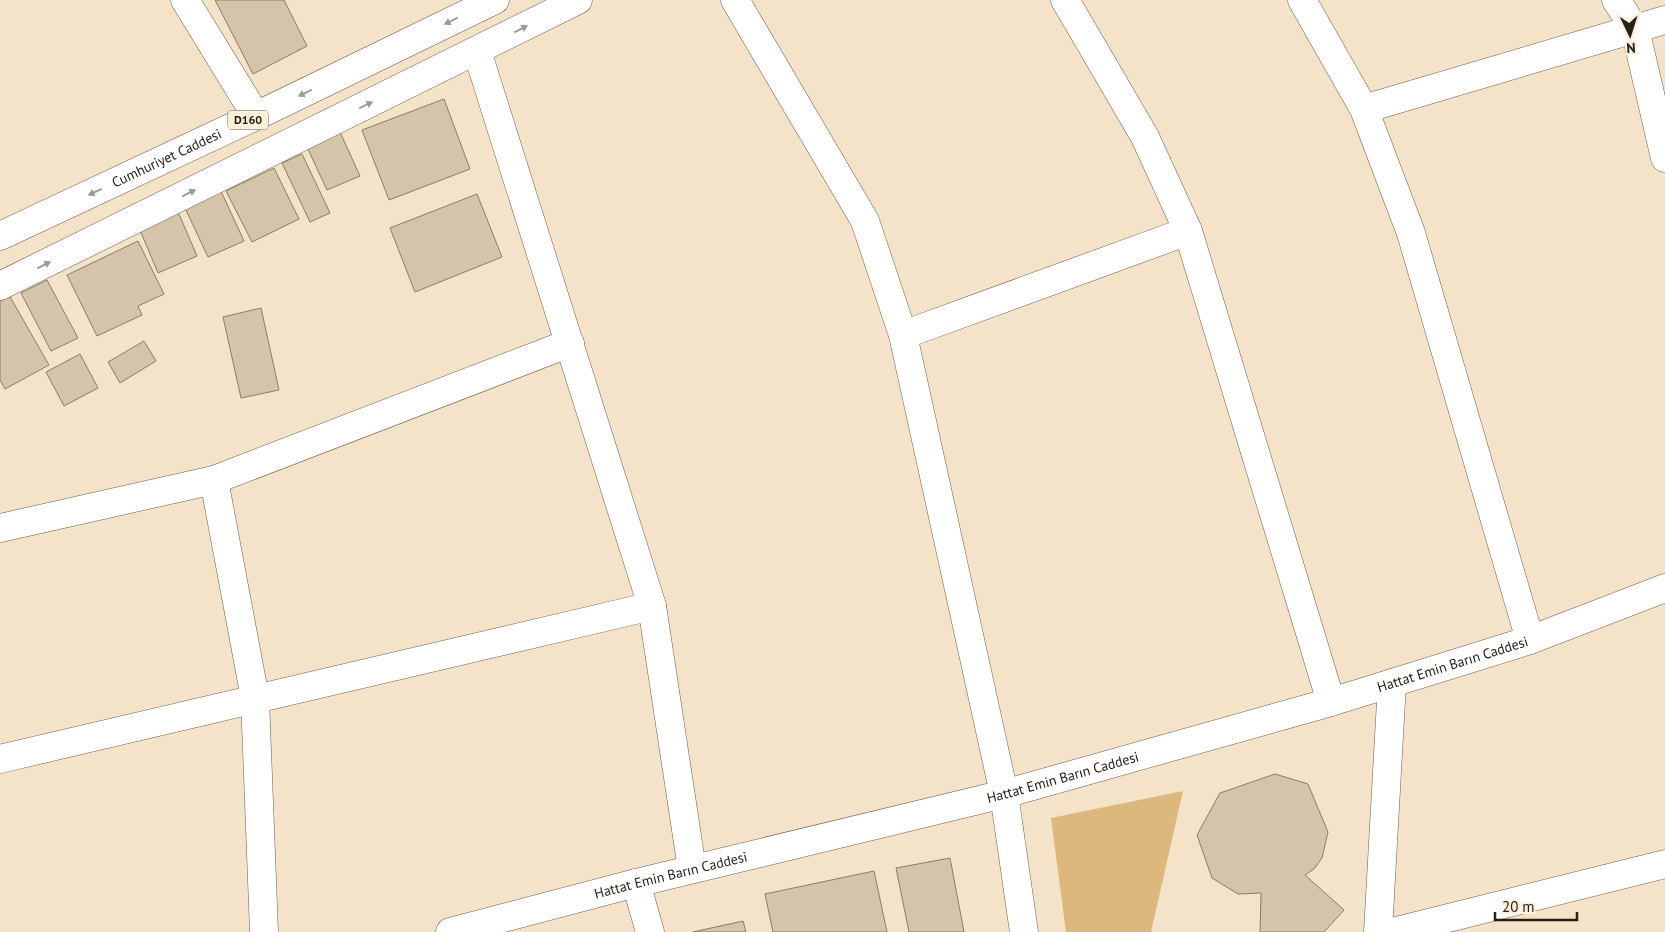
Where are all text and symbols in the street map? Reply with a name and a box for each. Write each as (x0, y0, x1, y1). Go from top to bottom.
north arrow (1605, 10, 1655, 60)
one-way arrow (444, 18, 458, 26)
one-way arrow (514, 25, 528, 33)
text: N (1626, 39, 1636, 57)
one-way arrow (298, 89, 312, 97)
one-way arrow (359, 101, 374, 110)
road number: D160 (228, 110, 268, 130)
street label: Cumhuriyet Caddesi (109, 124, 224, 191)
one-way arrow (87, 188, 102, 196)
one-way arrow (182, 189, 197, 197)
one-way arrow (37, 261, 51, 269)
street label: Hattat Emin Barın Caddesi (1375, 632, 1530, 696)
street label: Hattat Emin Barın Caddesi (985, 748, 1141, 807)
street label: Hattat Emin Barın Caddesi (592, 847, 749, 903)
scale bar (1495, 890, 1578, 922)
text: 20 m (1502, 897, 1535, 916)

